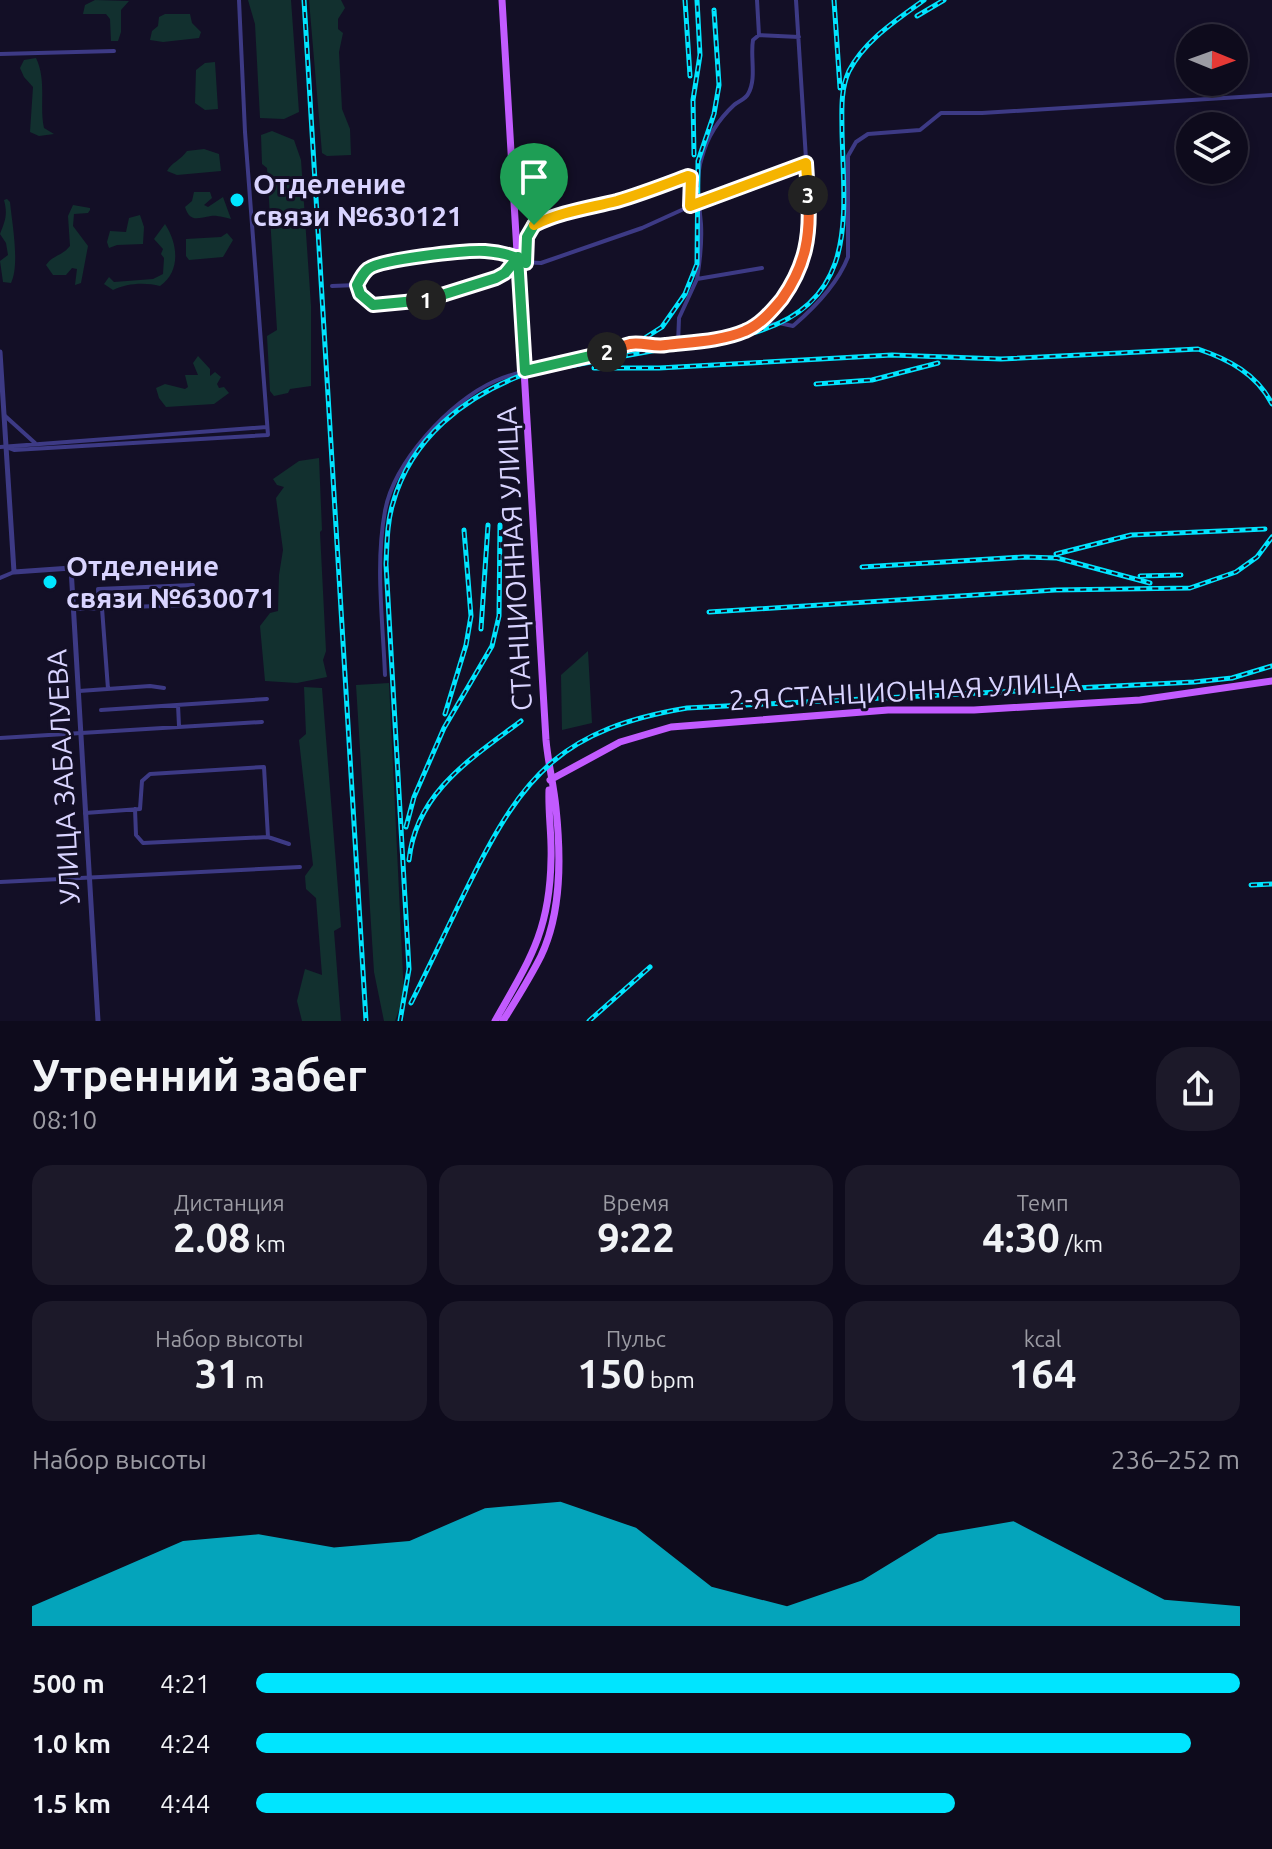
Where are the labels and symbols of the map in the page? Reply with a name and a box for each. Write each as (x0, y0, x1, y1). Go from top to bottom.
north arrow (1176, 24, 1248, 96)
pin (500, 143, 568, 225)
place label: Отделение связи №630121 (253, 168, 463, 231)
pin: 3 (788, 175, 828, 215)
marker: Отделение связи №630121 (228, 191, 246, 209)
pin: 1 (406, 280, 446, 320)
pin: 2 (587, 332, 627, 372)
street label: СТАНЦИОННАЯ УЛИЦА (490, 406, 537, 712)
place label: Отделение связи №630071 (66, 550, 276, 613)
marker: Отделение связи №630071 (41, 573, 59, 591)
street label: УЛИЦА ЗАБАЛУЕВА (40, 649, 85, 905)
street label: 2-Я СТАНЦИОННАЯ УЛИЦА (728, 666, 1082, 715)

